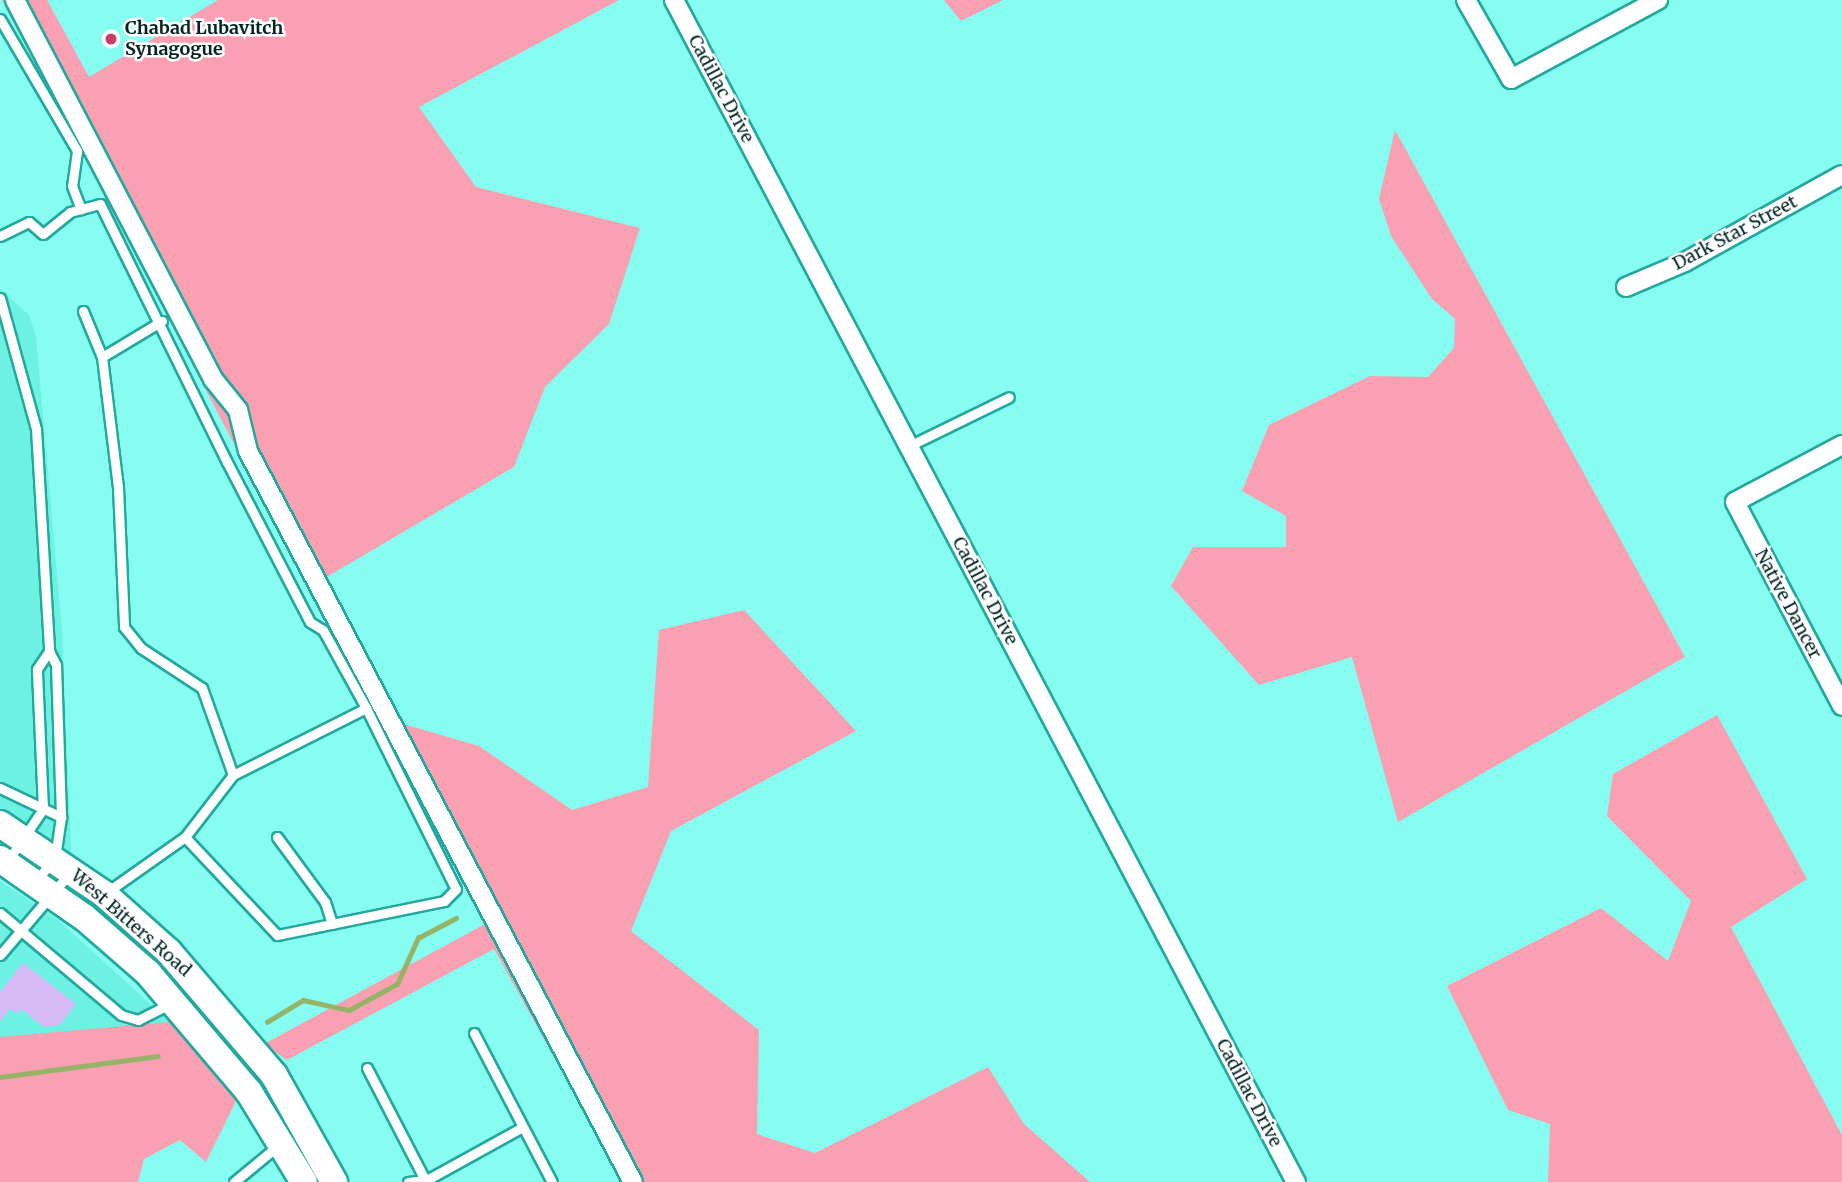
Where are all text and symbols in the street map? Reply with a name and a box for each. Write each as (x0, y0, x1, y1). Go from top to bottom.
place label: Chabad Lubavitch Synagogue (125, 18, 283, 60)
marker: Chabad Lubavitch Synagogue (103, 31, 119, 47)
street label: Cadillac Drive (683, 31, 759, 147)
street label: Dark Star Street (1669, 191, 1801, 275)
street label: Cadillac Drive (947, 533, 1023, 649)
street label: Native Dancer (1750, 545, 1826, 663)
street label: West Bitters Road (66, 865, 196, 981)
street label: Cadillac Drive (1211, 1035, 1287, 1151)

